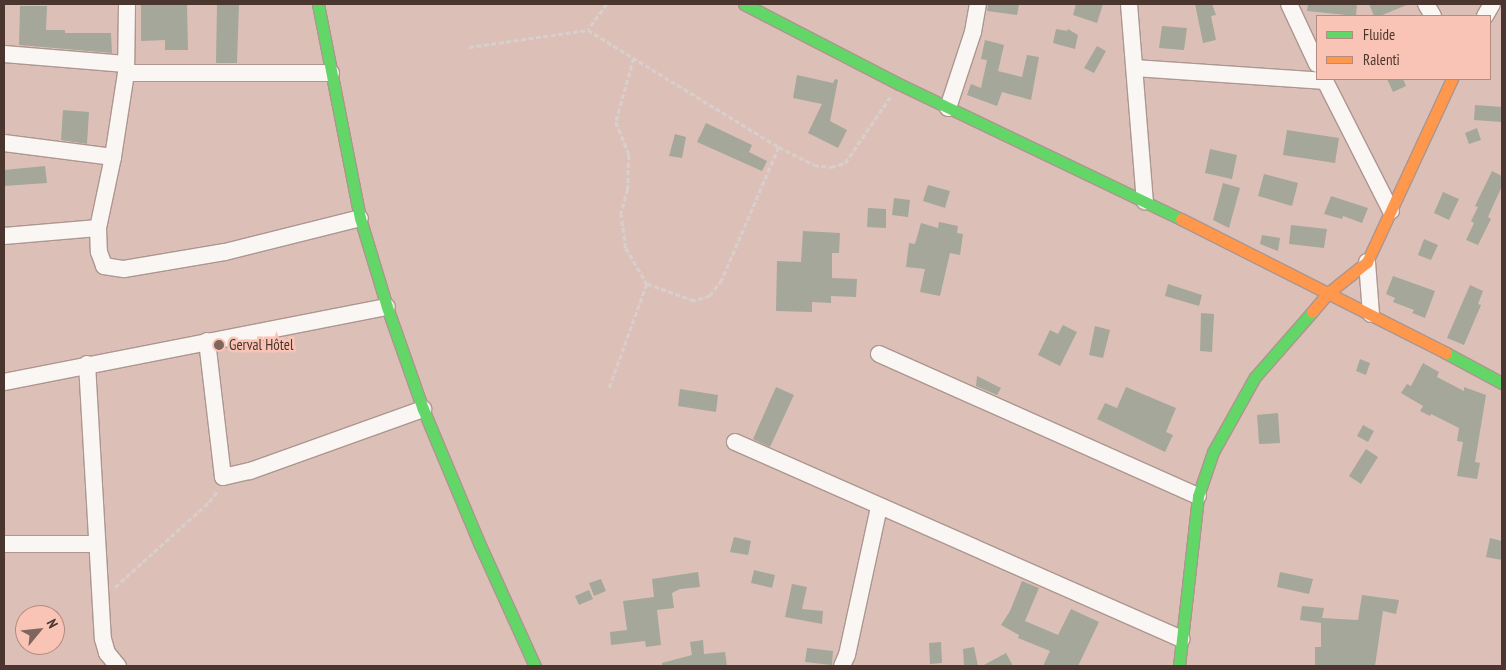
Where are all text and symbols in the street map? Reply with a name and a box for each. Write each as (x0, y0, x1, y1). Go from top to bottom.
legend (1316, 15, 1491, 80)
text: Fluide (1363, 25, 1395, 44)
text: Ralenti (1363, 50, 1400, 69)
place label: Gerval Hôtel (229, 336, 293, 354)
marker: Gerval Hôtel (213, 339, 225, 351)
north arrow (15, 605, 65, 655)
text: N (43, 616, 62, 631)

